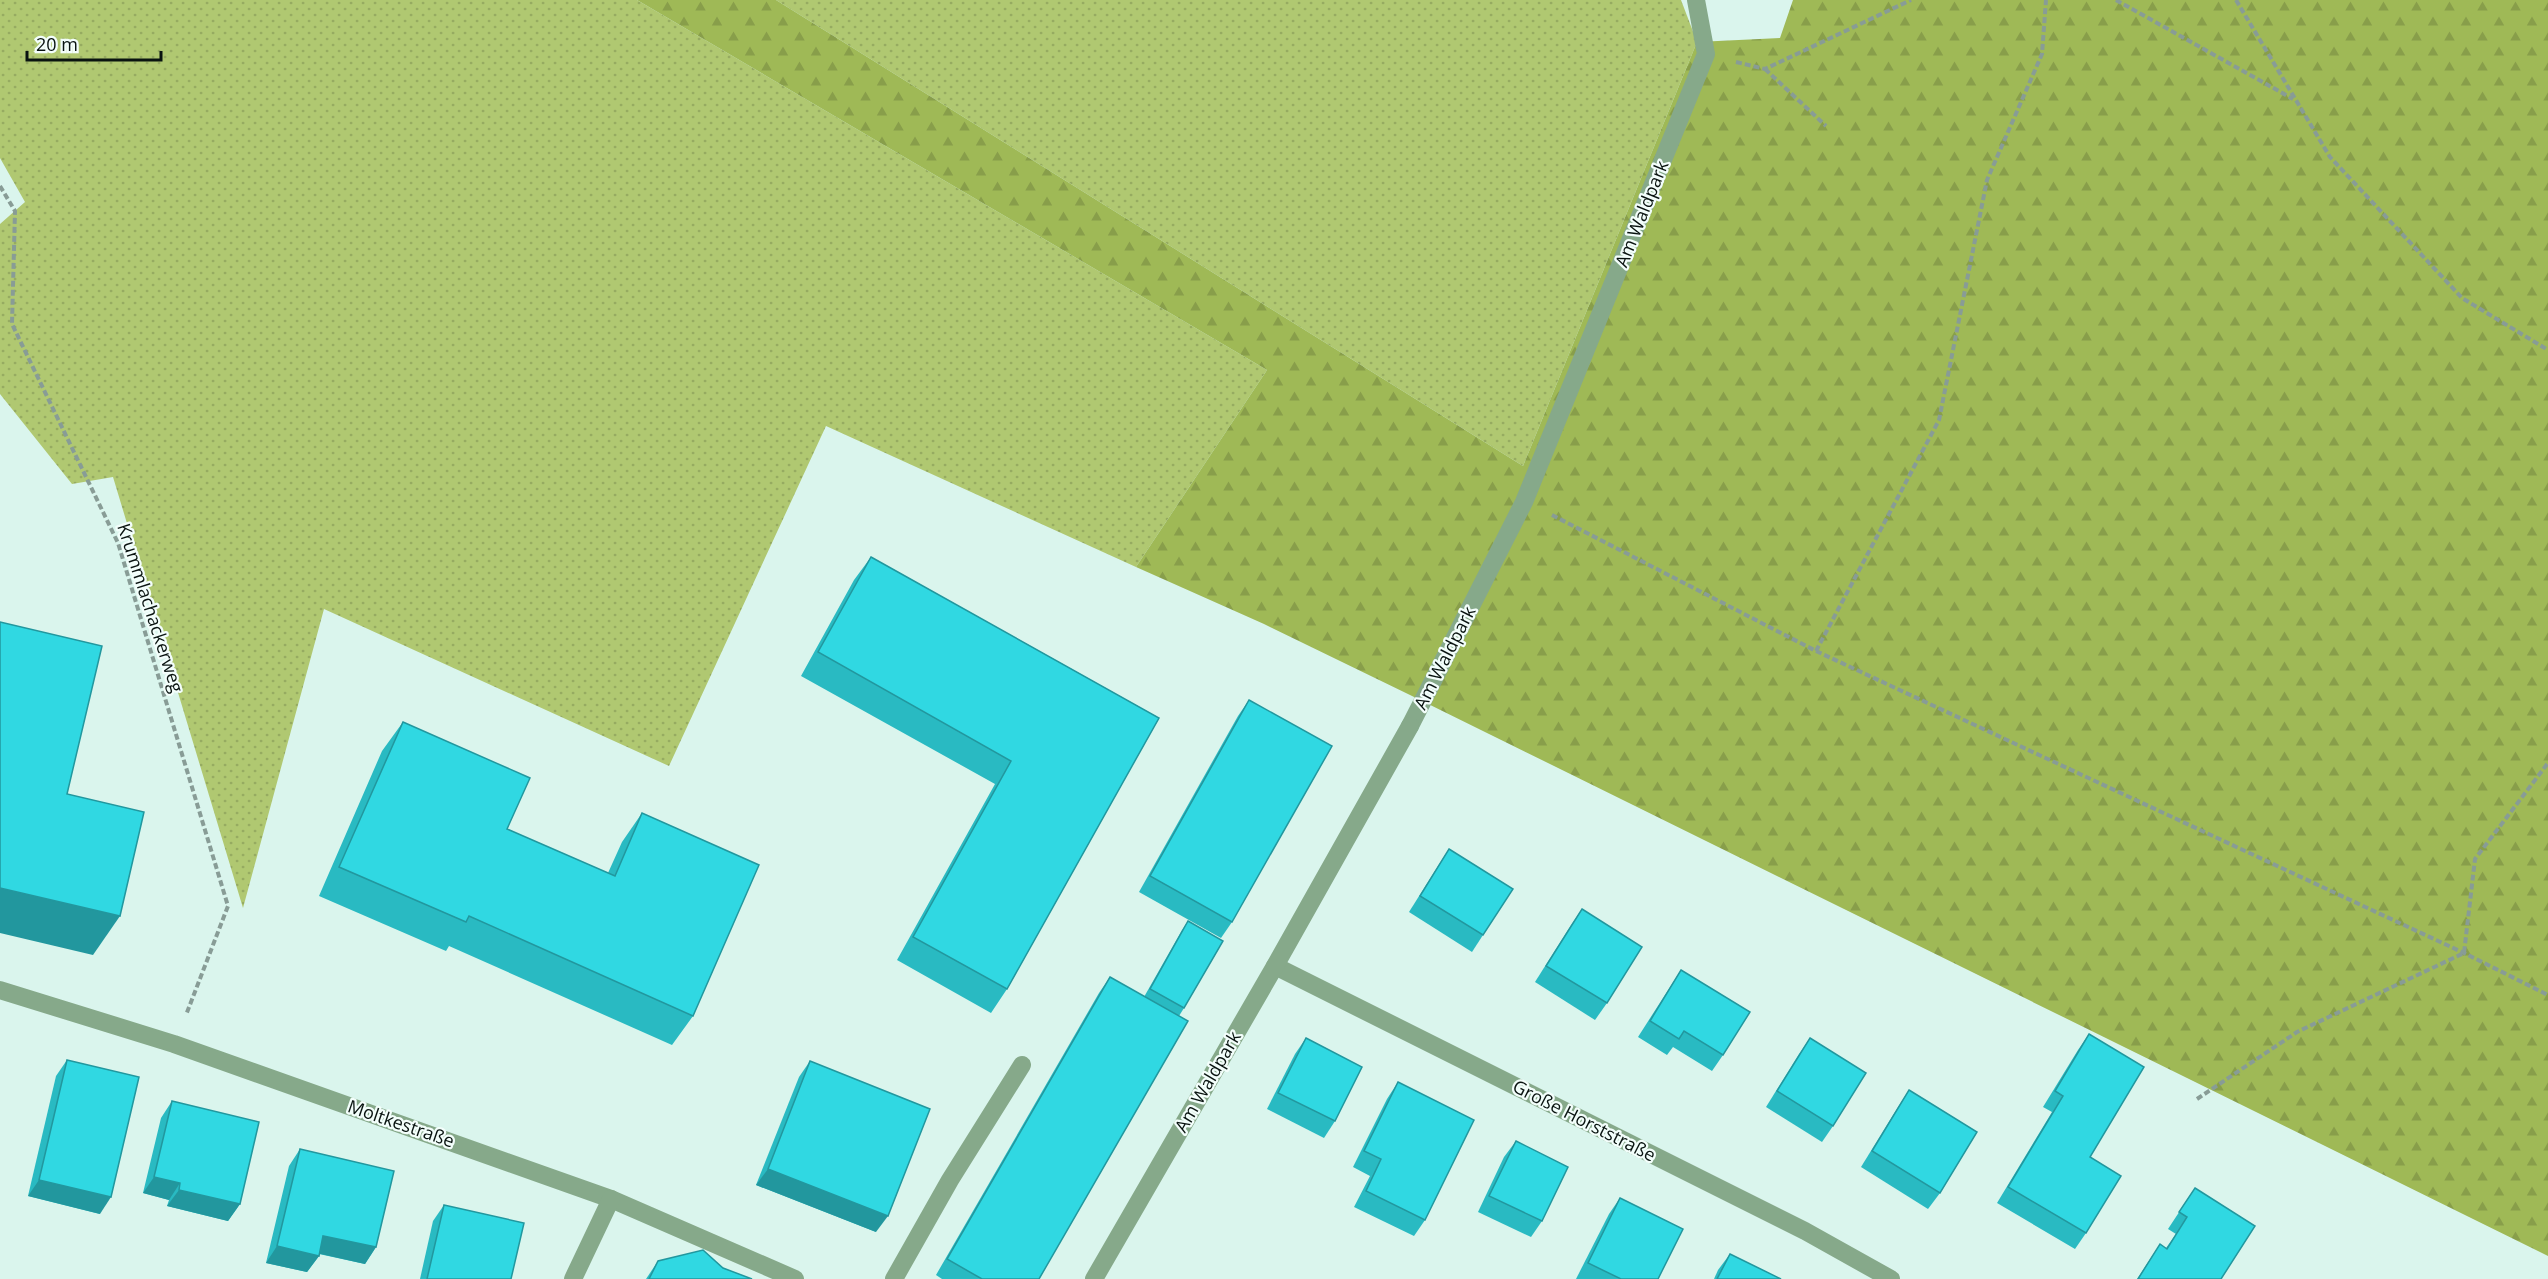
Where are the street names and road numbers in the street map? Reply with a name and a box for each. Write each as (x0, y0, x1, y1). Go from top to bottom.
street label: Am Waldpark (1609, 156, 1674, 270)
street label: Krummlachackerweg (112, 520, 190, 695)
street label: Am Waldpark (1408, 601, 1481, 713)
street label: Am Waldpark (1169, 1026, 1246, 1136)
street label: Große Horststraße (1509, 1074, 1660, 1167)
street label: Moltkestraße (345, 1094, 458, 1153)

